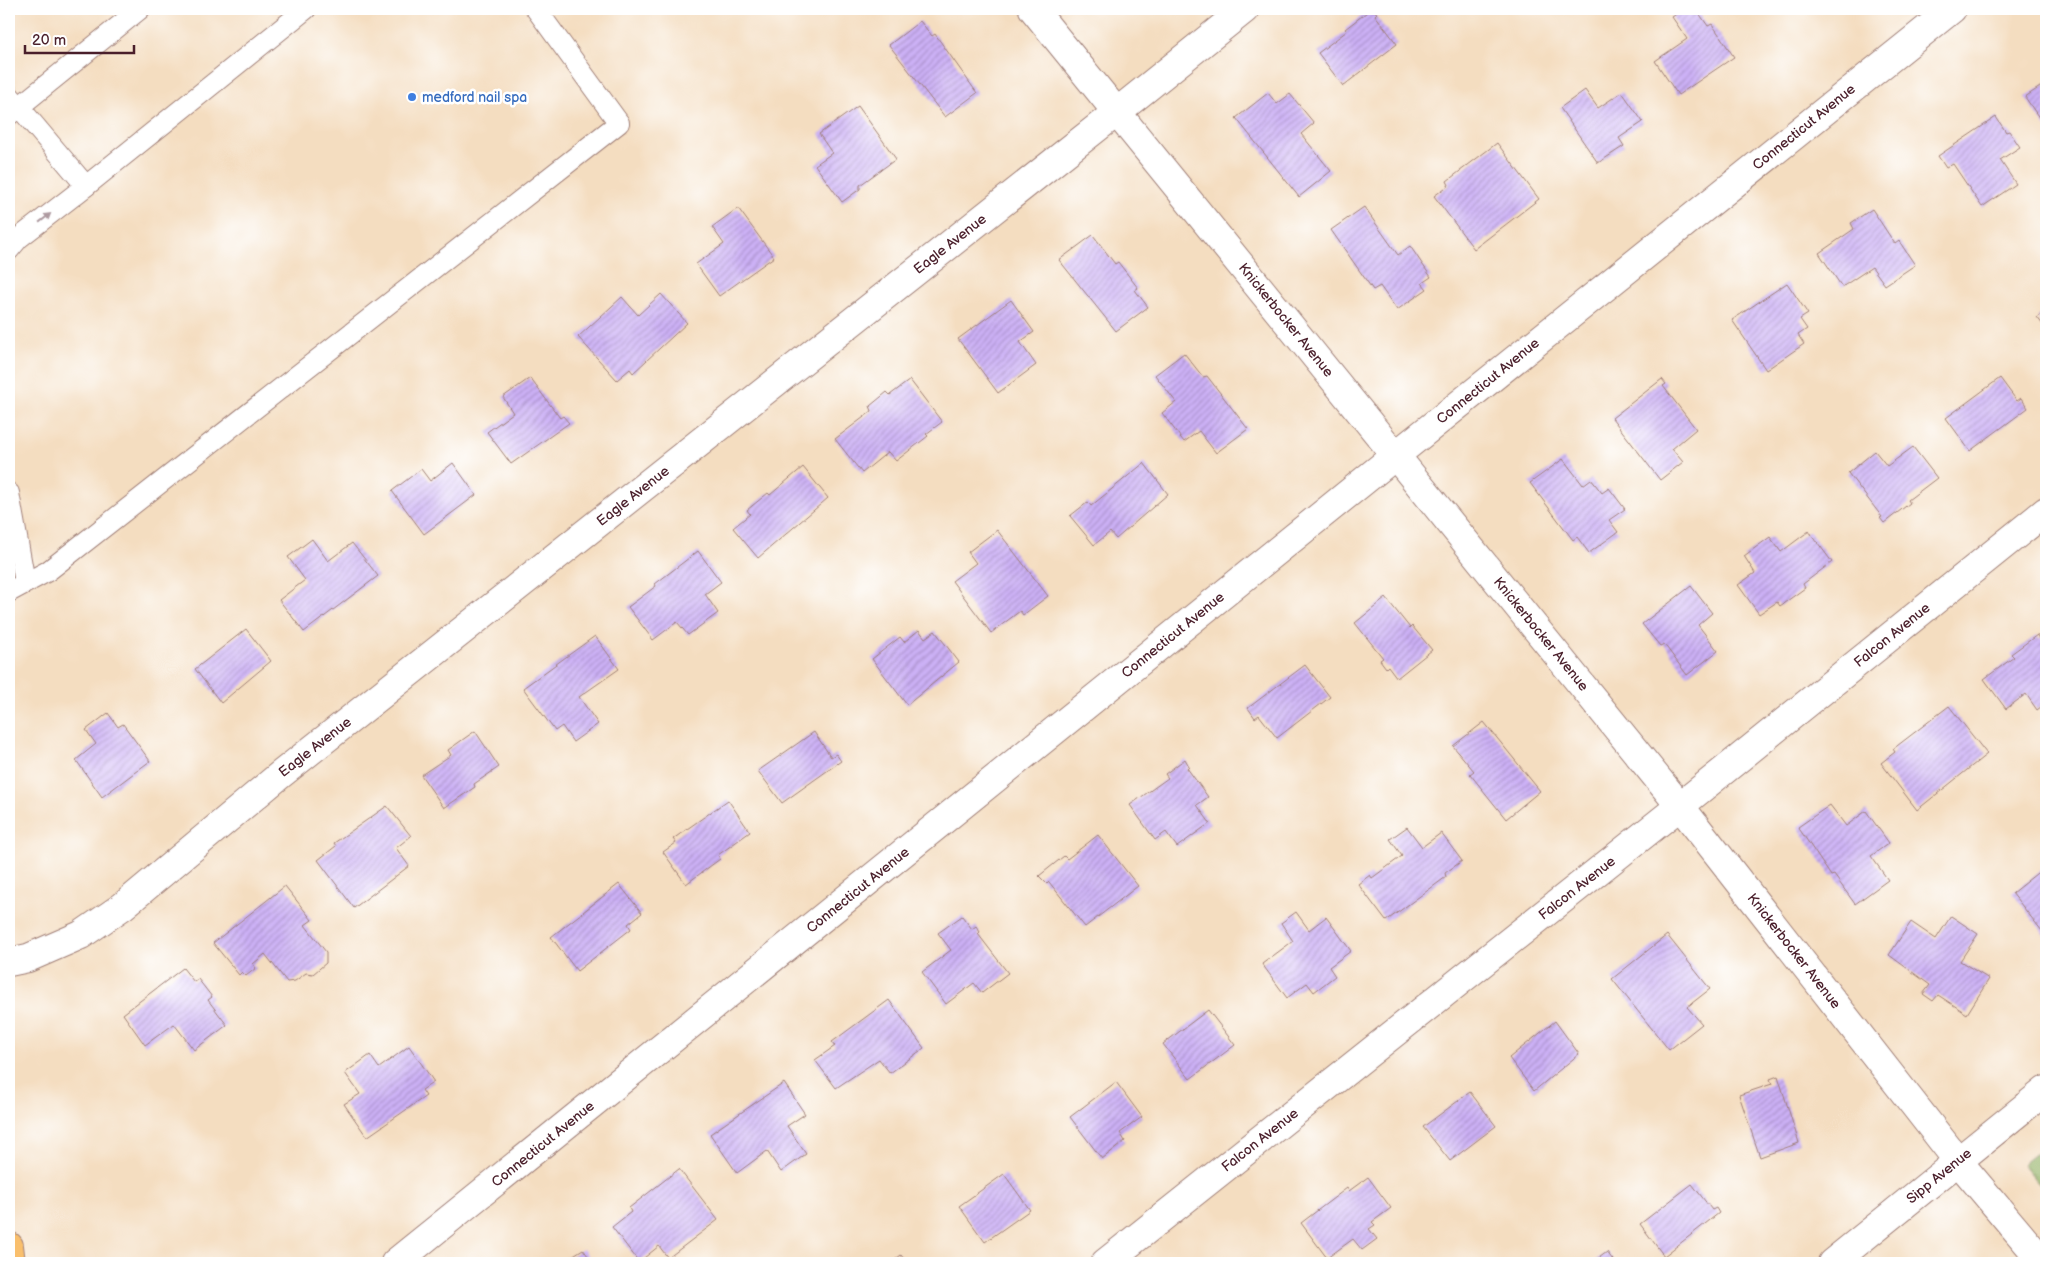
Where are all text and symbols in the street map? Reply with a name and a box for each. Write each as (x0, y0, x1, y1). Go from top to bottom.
scale bar (25, 22, 134, 54)
text: 20 m (32, 31, 66, 50)
street label: Connecticut Avenue (1749, 80, 1859, 174)
place label: medford nail spa (422, 89, 527, 106)
marker: medford nail spa (406, 91, 418, 103)
street label: Eagle Avenue (910, 210, 990, 278)
one-way arrow (38, 212, 51, 223)
street label: Knickerbocker Avenue (1235, 260, 1337, 380)
street label: Connecticut Avenue (1433, 334, 1543, 428)
street label: Eagle Avenue (593, 462, 673, 530)
street label: Knickerbocker Avenue (1490, 574, 1592, 694)
street label: Connecticut Avenue (1118, 588, 1228, 682)
street label: Falcon Avenue (1851, 599, 1933, 671)
street label: Eagle Avenue (275, 713, 355, 781)
street label: Connecticut Avenue (803, 843, 913, 937)
street label: Falcon Avenue (1535, 853, 1619, 923)
street label: Knickerbocker Avenue (1744, 890, 1844, 1012)
street label: Connecticut Avenue (488, 1097, 598, 1191)
street label: Falcon Avenue (1218, 1105, 1302, 1175)
street label: Sipp Avenue (1903, 1145, 1975, 1207)

